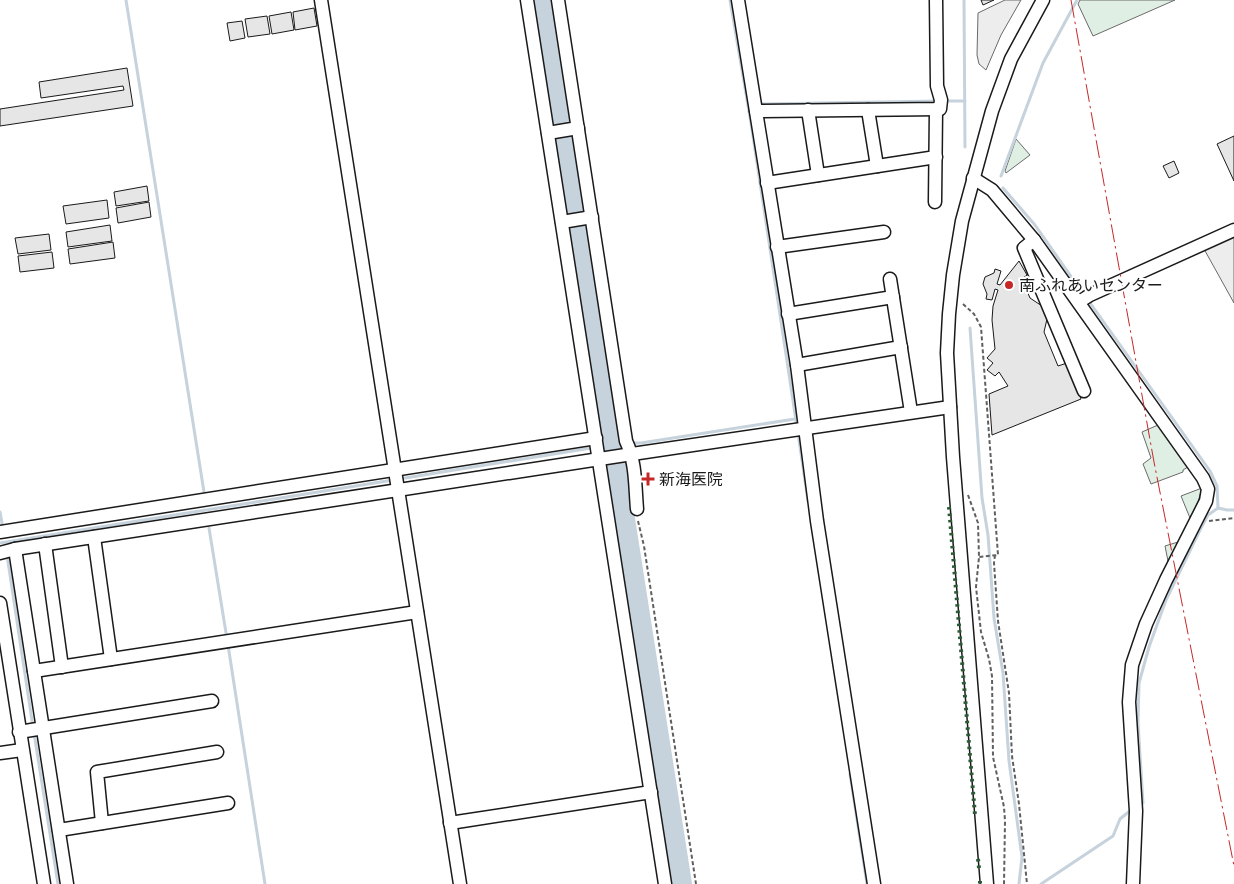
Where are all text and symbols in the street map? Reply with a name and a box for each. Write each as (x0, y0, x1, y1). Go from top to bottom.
place label: 南ふれあいセンター (1019, 274, 1163, 296)
marker: 南ふれあいセンター (1003, 279, 1015, 291)
place label: 新海医院 (659, 468, 723, 490)
marker: 新海医院 (641, 472, 655, 486)

